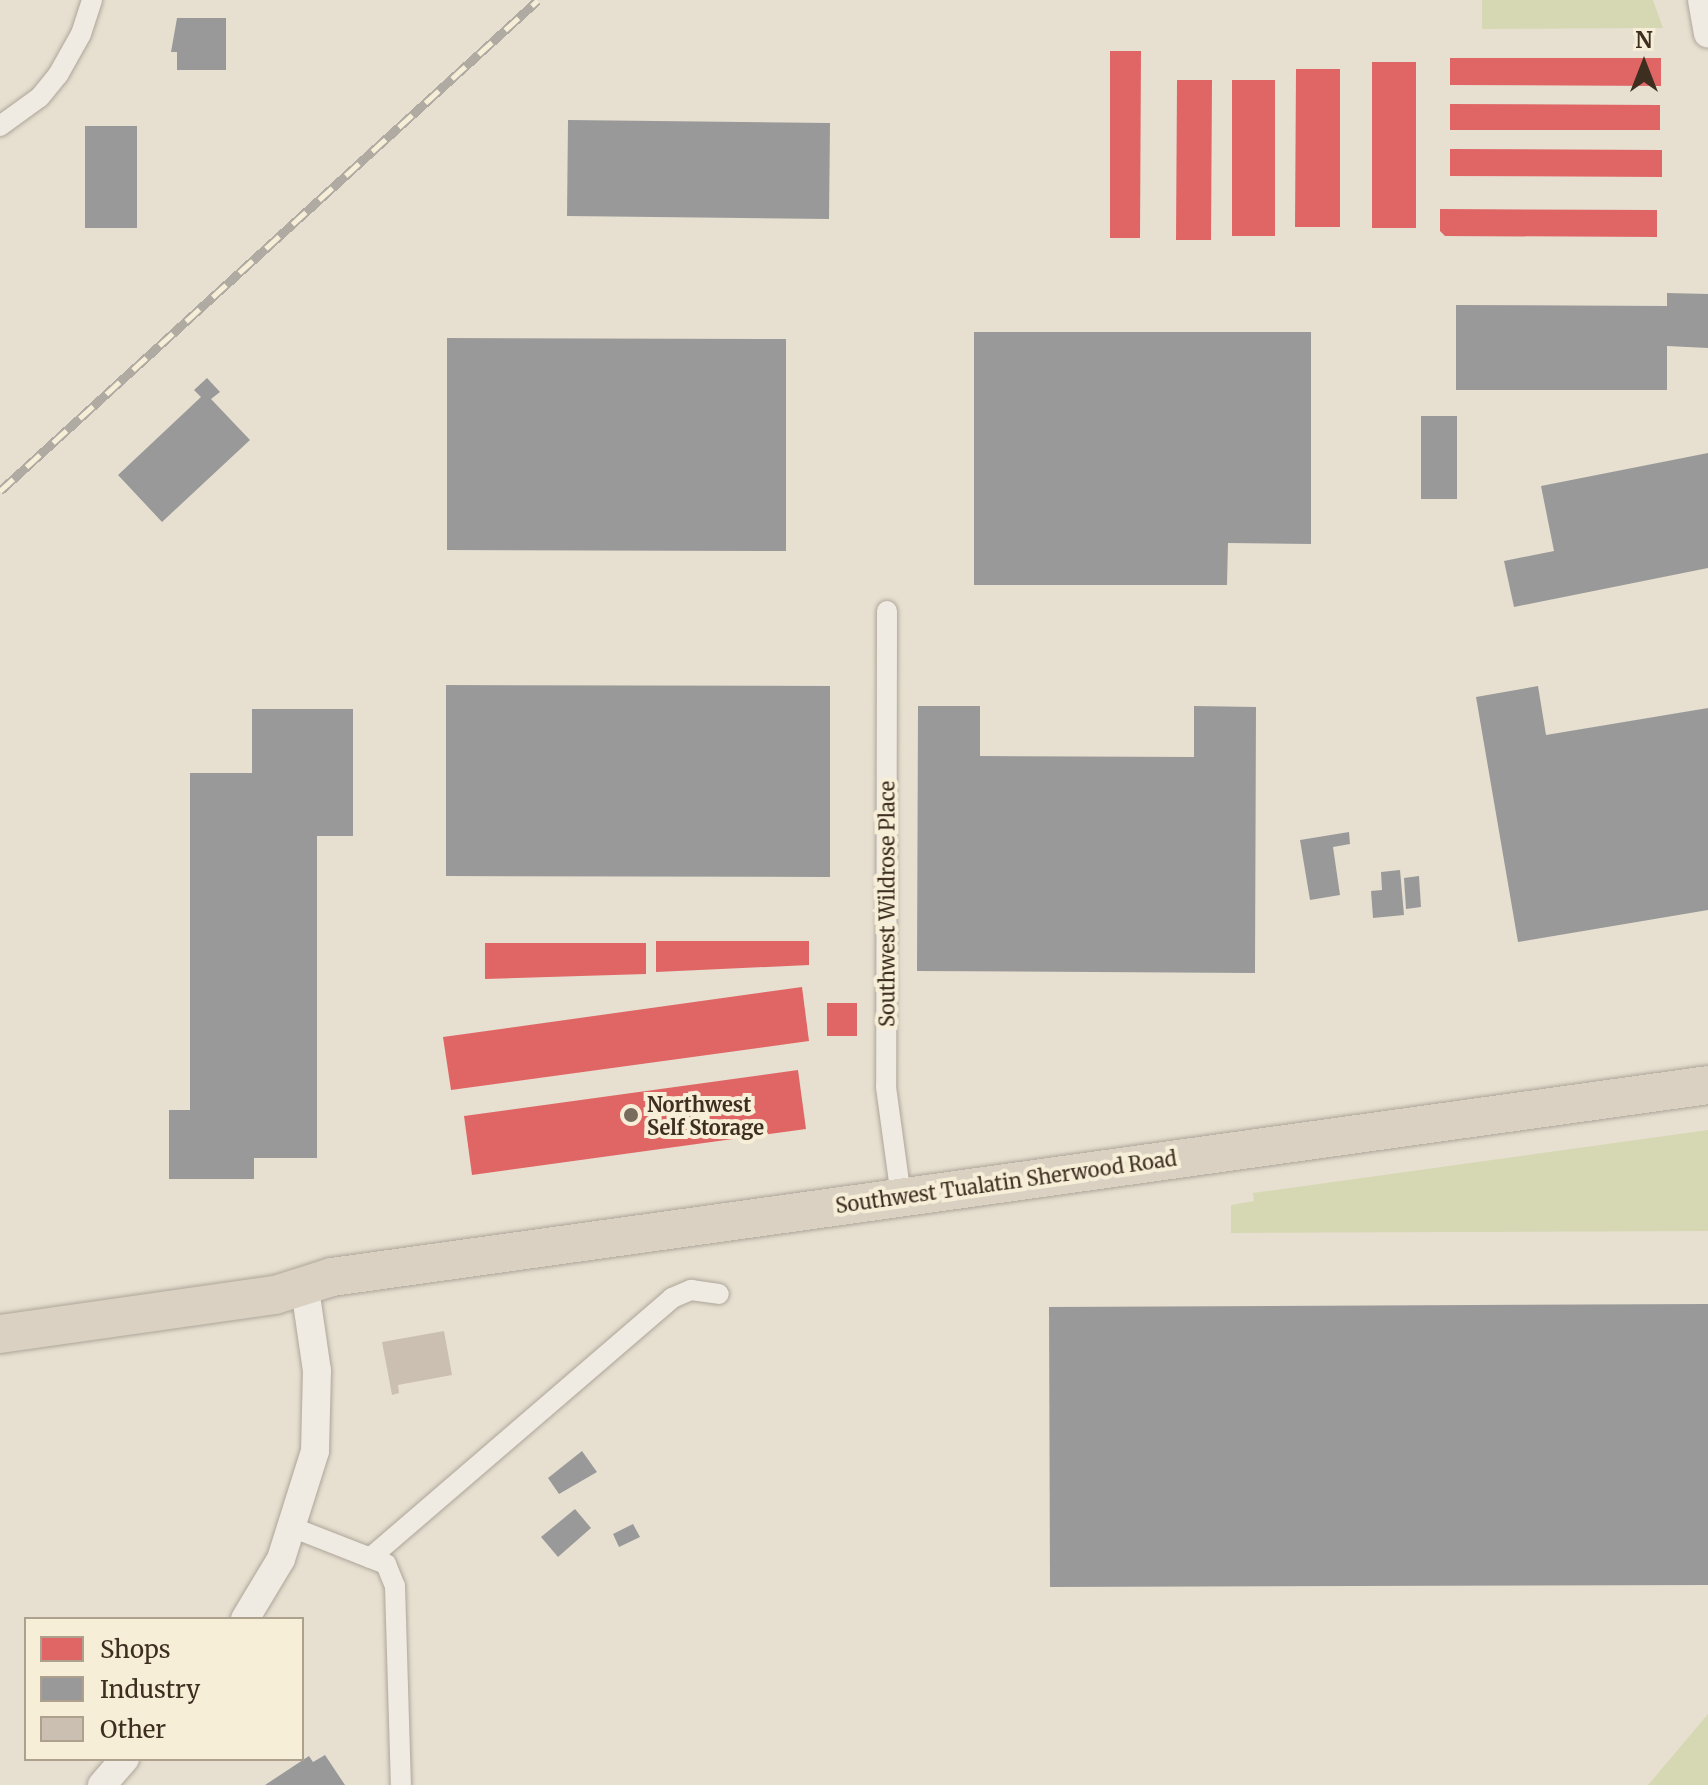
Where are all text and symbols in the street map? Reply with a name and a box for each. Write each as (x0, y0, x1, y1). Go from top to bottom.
north arrow (1604, 24, 1684, 104)
text: N (1635, 26, 1653, 54)
street label: Southwest Wildrose Place (875, 781, 899, 1027)
place label: Northwest Self Storage (647, 1092, 764, 1139)
marker: Northwest Self Storage (622, 1106, 640, 1124)
street label: Southwest Tualatin Sherwood Road (834, 1146, 1178, 1218)
legend (24, 1617, 304, 1761)
text: Shops (100, 1634, 171, 1665)
text: Industry (100, 1674, 200, 1705)
text: Other (100, 1714, 166, 1745)

